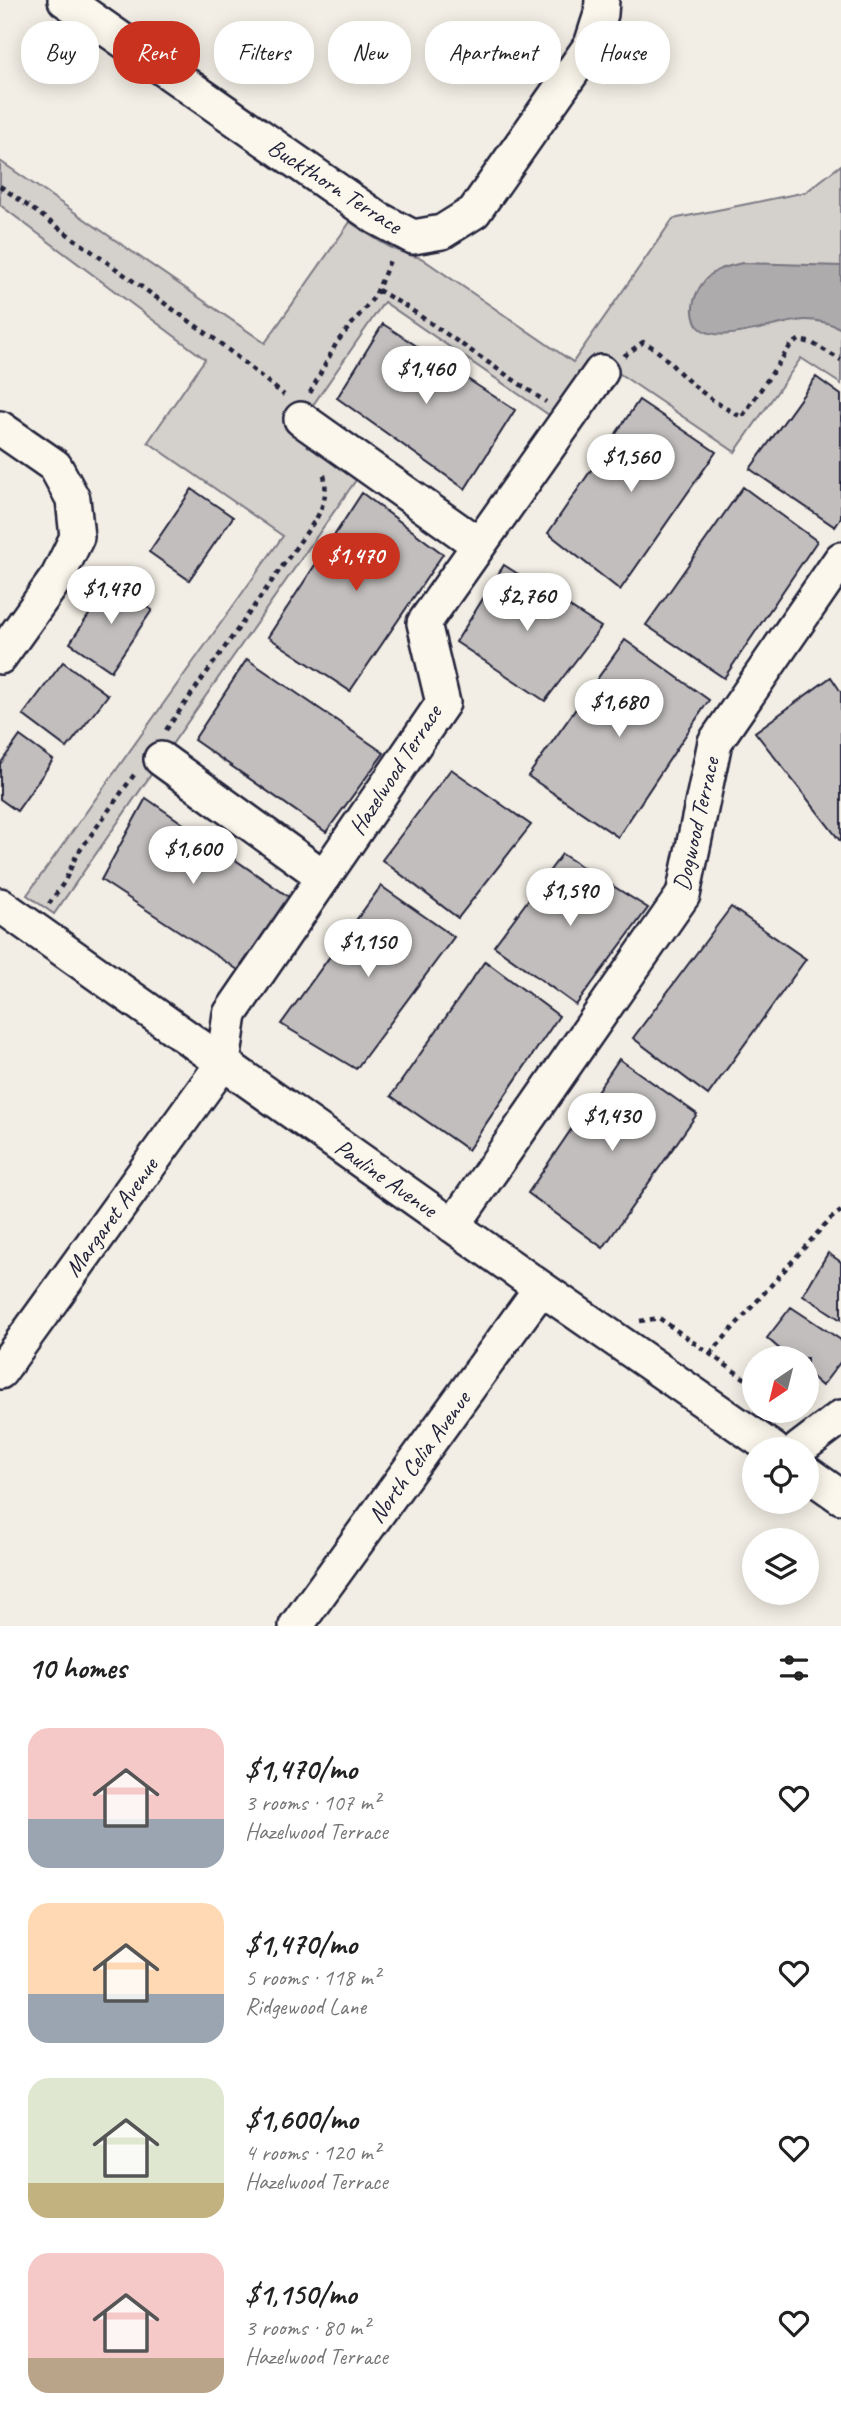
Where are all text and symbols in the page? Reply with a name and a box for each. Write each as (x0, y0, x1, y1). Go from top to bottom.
chip: Buy (21, 21, 99, 84)
chip: Rent (113, 21, 200, 84)
chip: Filters (214, 21, 314, 84)
chip: New (328, 21, 411, 84)
chip: Apartment (425, 21, 561, 84)
chip: House (575, 21, 670, 84)
street label: Buckthorn Terrace (263, 132, 409, 242)
pin: $1,460 (369, 346, 483, 406)
text: $1,460 (398, 354, 454, 383)
pin: $1,560 (574, 434, 688, 494)
text: $1,560 (603, 442, 659, 471)
pin: $1,470 (299, 534, 413, 593)
text: $1,470 (328, 541, 384, 570)
pin: $1,470 (54, 566, 168, 626)
text: $1,470 (83, 574, 139, 603)
pin: $2,760 (470, 574, 584, 633)
text: $2,760 (499, 581, 555, 610)
pin: $1,680 (562, 680, 676, 739)
text: $1,680 (591, 687, 647, 716)
street label: Hazelwood Terrace (342, 698, 449, 841)
street label: Dogwood Terrace (666, 752, 726, 894)
pin: $1,600 (136, 826, 250, 886)
text: $1,600 (165, 834, 221, 863)
pin: $1,590 (513, 869, 627, 928)
text: $1,590 (542, 876, 598, 905)
pin: $1,150 (311, 920, 425, 979)
text: $1,150 (340, 927, 396, 956)
pin: $1,430 (555, 1094, 669, 1153)
text: $1,430 (584, 1101, 640, 1130)
street label: Pauline Avenue (329, 1132, 445, 1225)
street label: Margaret Avenue (58, 1150, 166, 1282)
north arrow (742, 1346, 819, 1423)
map controls (742, 1346, 819, 1605)
street label: North Celia Avenue (361, 1383, 478, 1529)
button: locate (742, 1437, 819, 1514)
button: layers (742, 1528, 819, 1605)
text: 10 homes (28, 1649, 126, 1687)
icon: filters (775, 1649, 813, 1687)
text: $1,470/mo (245, 1750, 357, 1788)
icon: home (84, 1756, 168, 1840)
icon: heart (775, 1779, 813, 1817)
text: 3 rooms · 107 m² (245, 1788, 380, 1817)
text: Hazelwood Terrace (245, 1817, 388, 1846)
text: $1,470/mo (245, 1925, 357, 1963)
icon: home (84, 1931, 168, 2015)
icon: heart (775, 1954, 813, 1992)
text: 5 rooms · 118 m² (245, 1963, 380, 1992)
text: Ridgewood Lane (245, 1992, 366, 2021)
text: $1,600/mo (245, 2100, 358, 2138)
icon: home (84, 2106, 168, 2190)
icon: heart (775, 2129, 813, 2167)
text: 4 rooms · 120 m² (245, 2138, 380, 2167)
text: Hazelwood Terrace (245, 2167, 388, 2196)
text: $1,150/mo (245, 2275, 356, 2313)
icon: home (84, 2281, 168, 2365)
icon: heart (775, 2304, 813, 2342)
text: 3 rooms · 80 m² (245, 2313, 369, 2342)
text: Hazelwood Terrace (245, 2342, 388, 2371)

